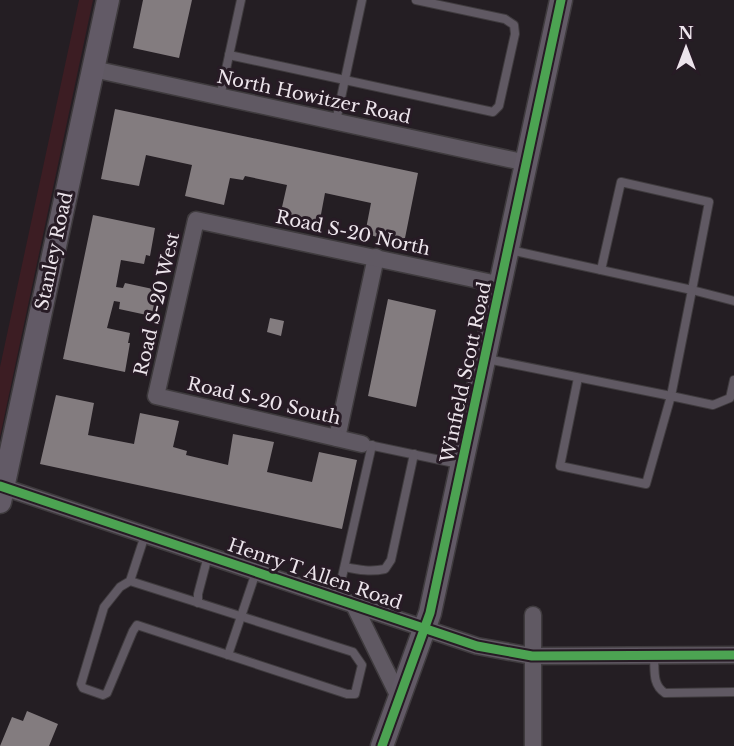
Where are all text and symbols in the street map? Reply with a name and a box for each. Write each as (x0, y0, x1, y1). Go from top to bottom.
north arrow (656, 18, 716, 78)
text: N (678, 23, 694, 43)
street label: North Howitzer Road (215, 66, 413, 128)
street label: Stanley Road (31, 190, 77, 312)
street label: Road S-20 North (274, 206, 432, 260)
street label: Road S-20 West (130, 230, 184, 378)
street label: Winfield Scott Road (436, 279, 496, 465)
street label: Road S-20 South (185, 373, 343, 429)
street label: Henry T Allen Road (225, 534, 405, 614)

